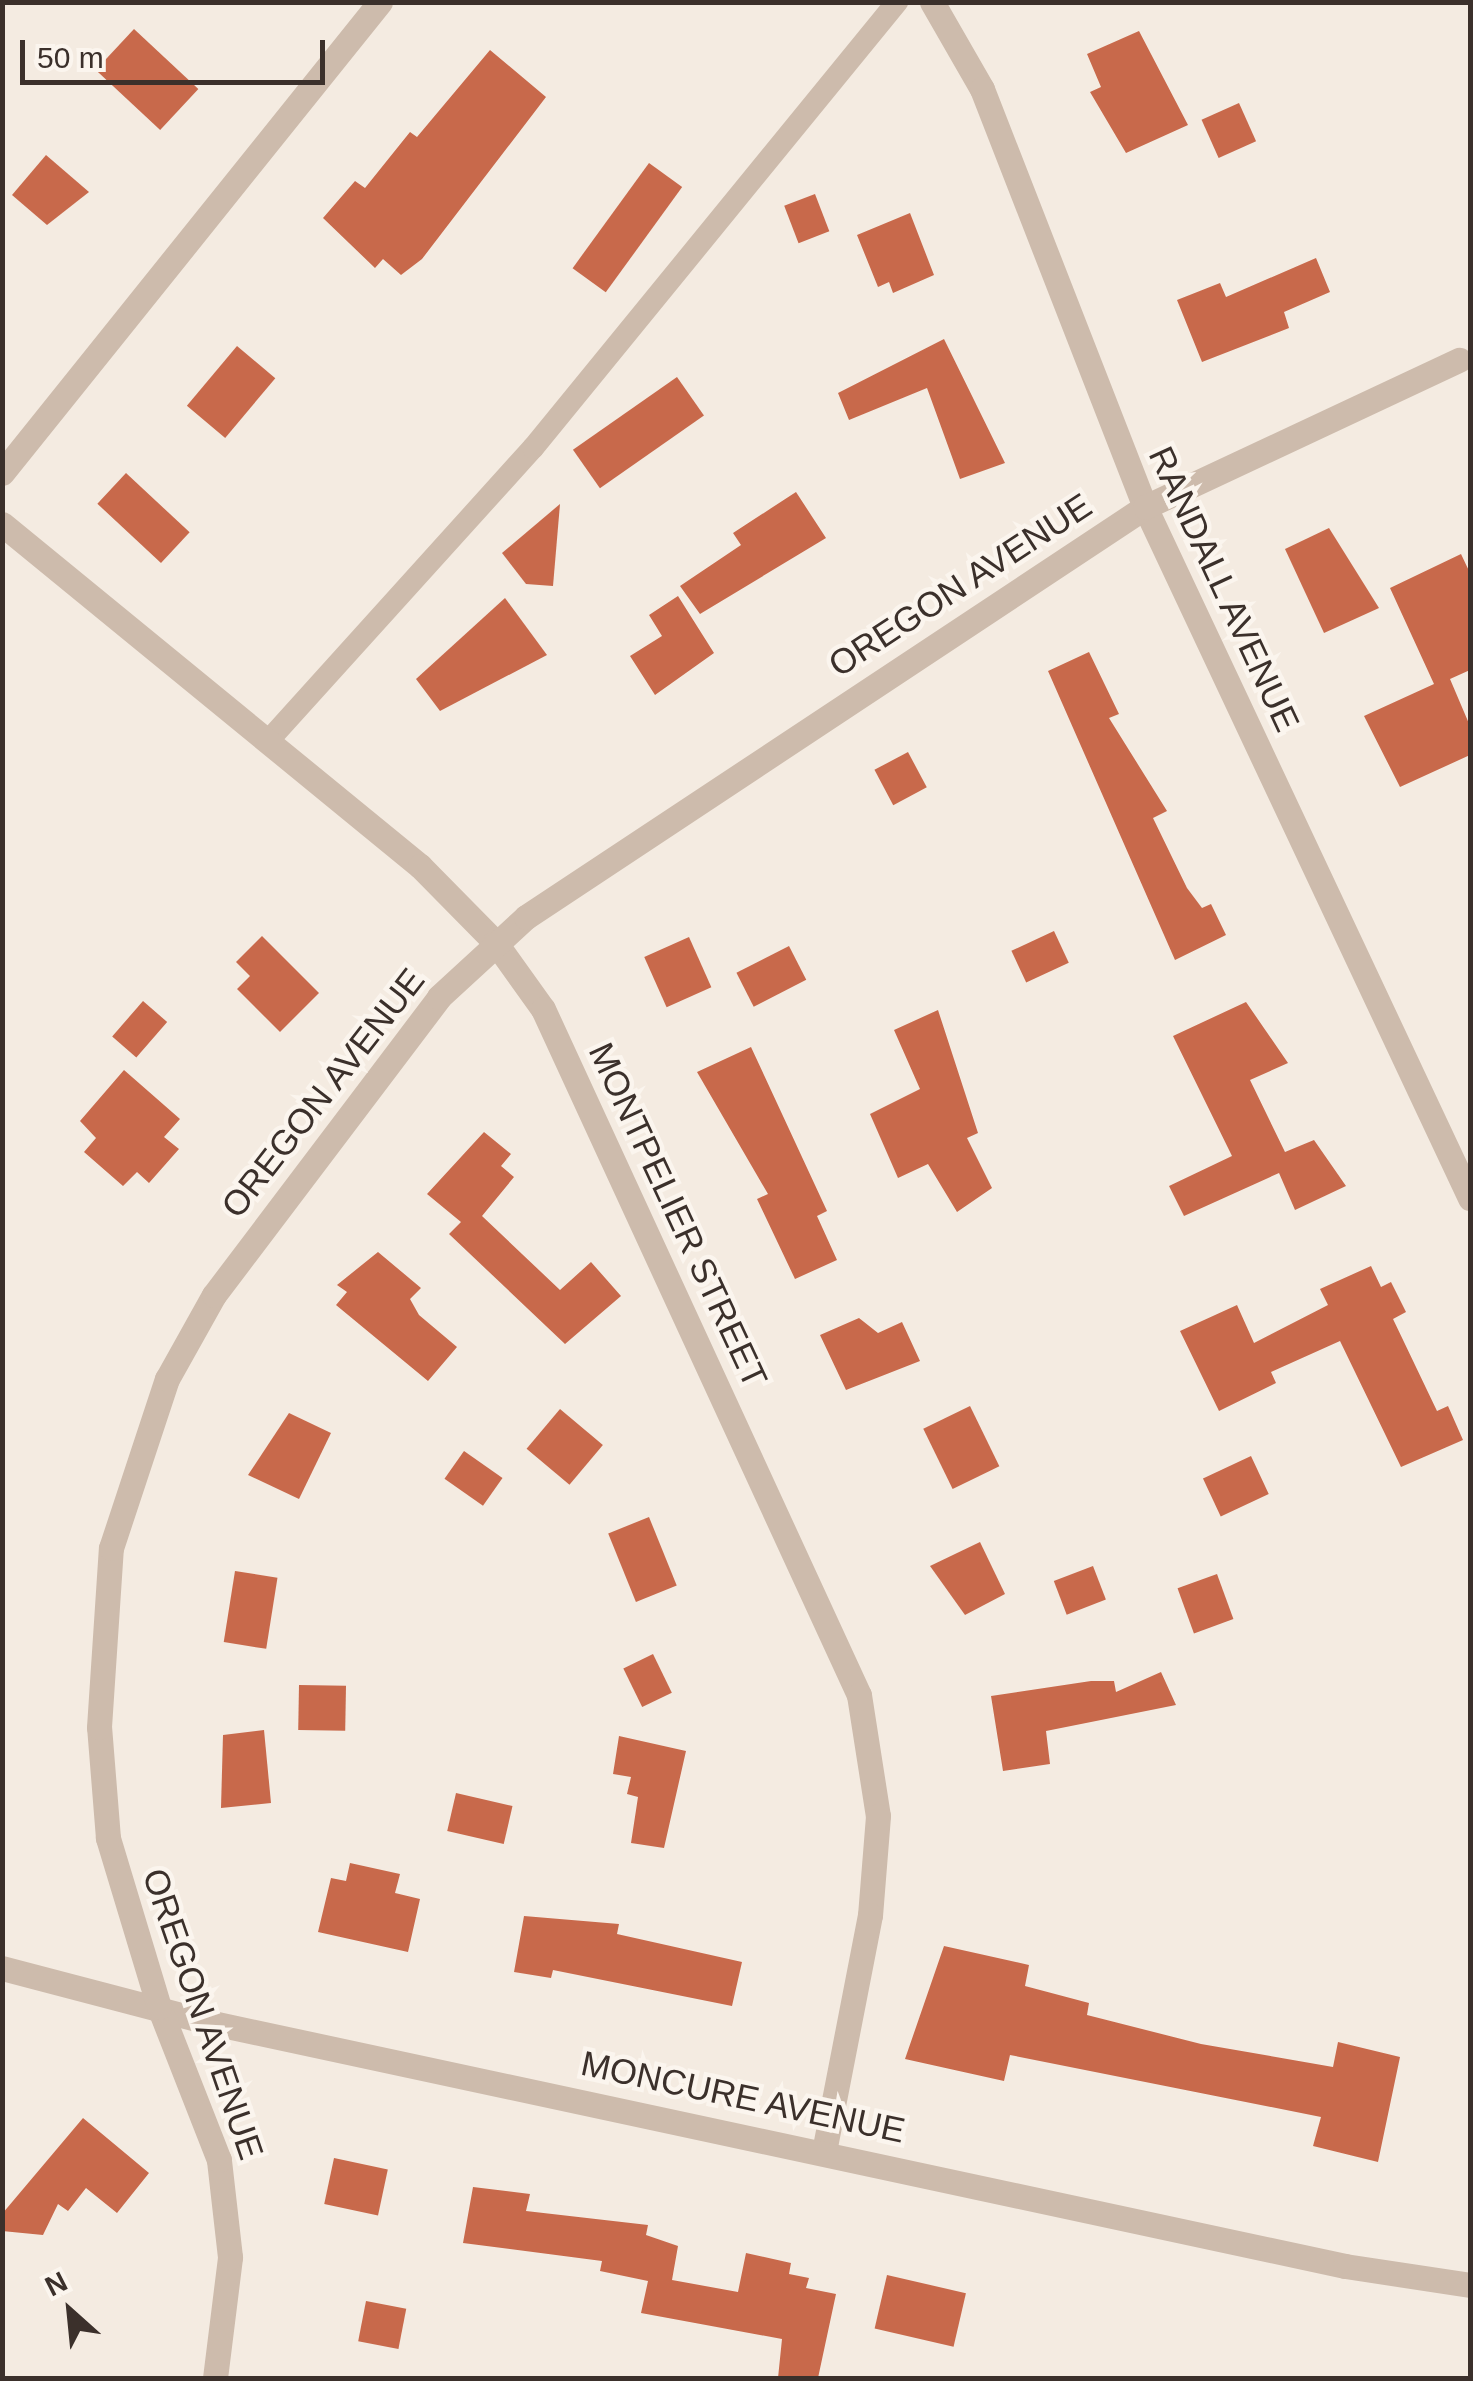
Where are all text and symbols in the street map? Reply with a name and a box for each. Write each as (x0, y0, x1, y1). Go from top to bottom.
scale bar (25, 20, 330, 82)
text: 50 m (37, 41, 104, 74)
street label: RANDALL AVENUE (1139, 439, 1309, 739)
street label: OREGON AVENUE (820, 484, 1100, 686)
street label: OREGON AVENUE (212, 959, 434, 1227)
street label: MONTPELIER STREET (580, 1036, 776, 1394)
street label: OREGON AVENUE (133, 1862, 273, 2166)
street label: MONCURE AVENUE (576, 2042, 910, 2152)
north arrow (20, 2261, 120, 2361)
text: N (40, 2265, 72, 2302)

